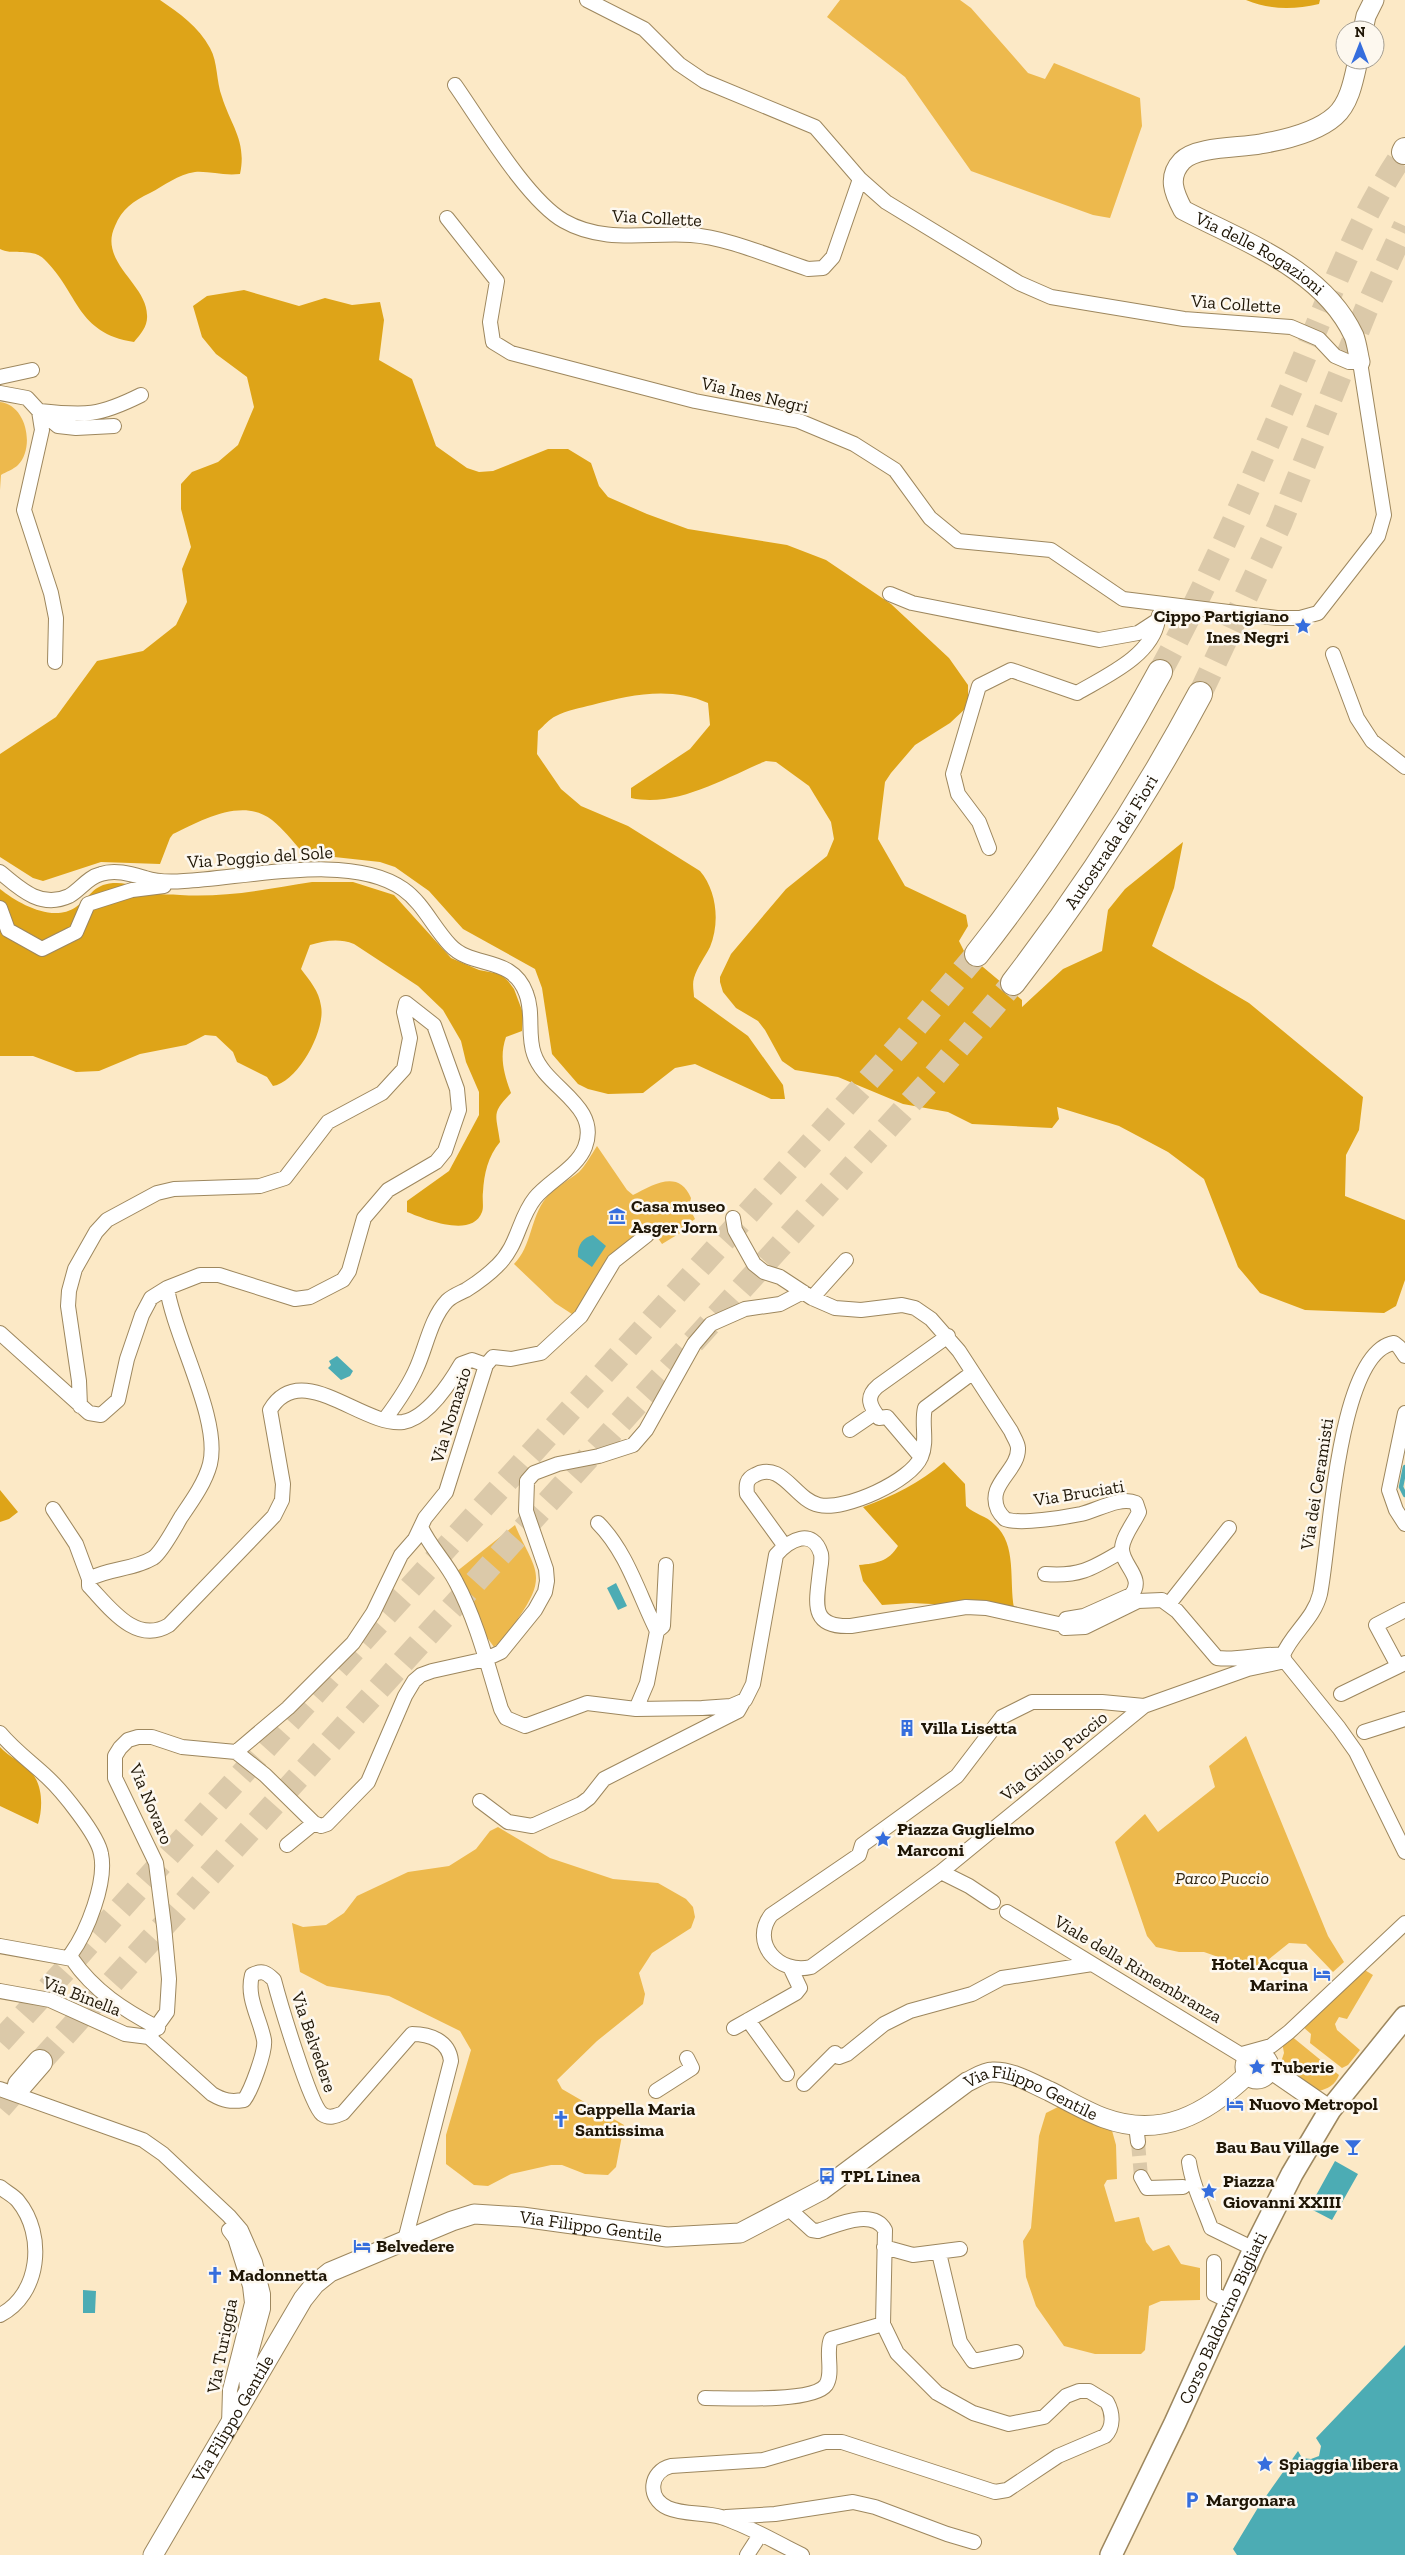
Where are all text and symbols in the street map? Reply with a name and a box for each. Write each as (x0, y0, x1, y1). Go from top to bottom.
north arrow (1335, 20, 1385, 70)
text: N (1355, 24, 1366, 41)
street label: Via Collette (611, 205, 702, 231)
street label: Via delle Rogazioni (1191, 207, 1329, 300)
street label: Via Collette (1189, 290, 1282, 318)
street label: Via Ines Negri (698, 372, 811, 418)
place label: Cippo Partigiano Ines Negri (1154, 605, 1290, 648)
place icon: Cippo Partigiano Ines Negri (1293, 616, 1313, 636)
street label: Autostrada dei Fiori (1060, 771, 1163, 913)
street label: Via Poggio del Sole (186, 841, 333, 873)
place label: Casa museo Asger Jorn (631, 1195, 726, 1238)
museum icon: Casa museo Asger Jorn (607, 1206, 627, 1226)
street label: Via Nomaxio (426, 1364, 476, 1467)
street label: Via dei Ceramisti (1296, 1417, 1338, 1552)
street label: Via Bruciati (1031, 1475, 1126, 1511)
street label: Via Giulio Puccio (995, 1706, 1112, 1806)
place label: Villa Lisetta (921, 1717, 1017, 1739)
building icon: Villa Lisetta (897, 1718, 917, 1738)
street label: Via Novaro (124, 1759, 178, 1848)
place label: Piazza Guglielmo Marconi (897, 1818, 1035, 1861)
place icon: Piazza Guglielmo Marconi (873, 1829, 893, 1849)
park label: Parco Puccio (1175, 1867, 1269, 1889)
street label: Viale della Rimembranza (1049, 1910, 1226, 2028)
place label: Hotel Acqua Marina (1211, 1953, 1308, 1996)
hotel icon: Hotel Acqua Marina (1312, 1964, 1332, 1984)
street label: Via Binella (39, 1971, 125, 2021)
street label: Via Belvedere (286, 1988, 341, 2095)
place label: Tuberie (1271, 2056, 1334, 2078)
place icon: Tuberie (1247, 2057, 1267, 2077)
street label: Via Filippo Gentile (959, 2061, 1101, 2125)
place label: Nuovo Metropol (1249, 2093, 1378, 2115)
hotel icon: Nuovo Metropol (1225, 2094, 1245, 2114)
place label: Cappella Maria Santissima (575, 2098, 695, 2141)
church icon: Cappella Maria Santissima (551, 2109, 571, 2129)
place label: Bau Bau Village (1216, 2136, 1339, 2158)
bar icon: Bau Bau Village (1343, 2137, 1363, 2157)
place label: TPL Linea (841, 2165, 920, 2187)
bus stop icon: TPL Linea (817, 2166, 837, 2186)
place label: Piazza Giovanni XXIII (1223, 2170, 1341, 2213)
place icon: Piazza Giovanni XXIII (1199, 2181, 1219, 2201)
street label: Via Filippo Gentile (517, 2206, 663, 2247)
street label: Corso Baldovino Bigliati (1174, 2228, 1272, 2408)
place label: Belvedere (376, 2235, 455, 2257)
hotel icon: Belvedere (352, 2236, 372, 2256)
place label: Madonnetta (229, 2264, 327, 2286)
church icon: Madonnetta (205, 2265, 225, 2285)
street label: Via Turiggia (202, 2296, 242, 2396)
street label: Via Filippo Gentile (187, 2351, 279, 2487)
place label: Spiaggia libera (1279, 2453, 1398, 2475)
place icon: Spiaggia libera (1255, 2454, 1275, 2474)
place label: Margonara (1206, 2489, 1296, 2511)
parking icon: Margonara (1182, 2490, 1202, 2510)

